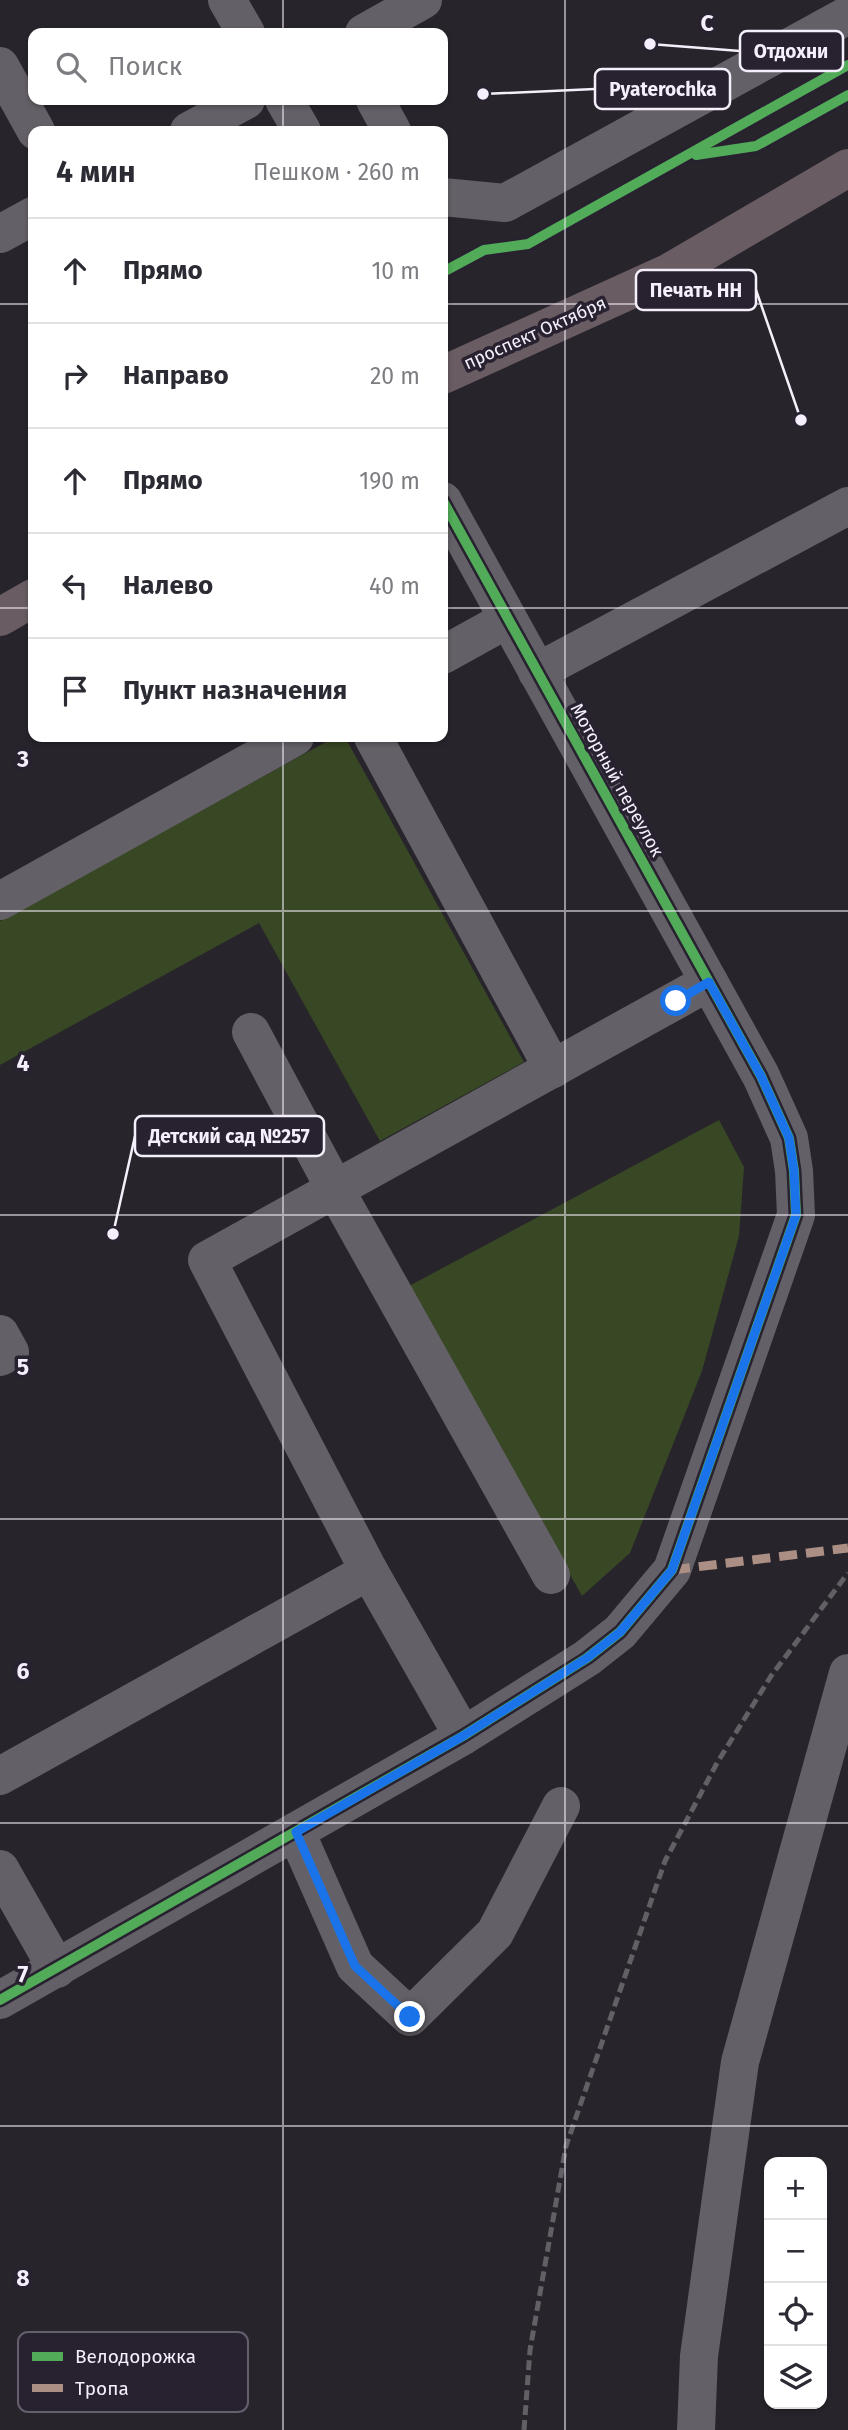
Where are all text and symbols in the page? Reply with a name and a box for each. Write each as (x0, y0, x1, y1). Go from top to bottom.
text: C (700, 9, 714, 37)
search box (28, 28, 448, 105)
callout: Отдохни (740, 31, 843, 71)
text: Отдохни (754, 40, 828, 63)
icon: search (52, 48, 90, 86)
text: Поиск (108, 51, 182, 82)
callout: Pyaterochka (595, 69, 730, 109)
text: Pyaterochka (609, 78, 717, 101)
text: 4 мин (56, 154, 136, 190)
text: Пешком · 260 m (253, 158, 420, 186)
icon: ahead (56, 252, 94, 290)
text: Прямо (123, 255, 203, 286)
text: 10 m (371, 257, 420, 285)
callout: Печать НН (636, 270, 756, 310)
text: Печать НН (650, 279, 742, 302)
street label: проспект Октября (460, 292, 610, 374)
icon: right (56, 357, 94, 395)
text: Направо (123, 360, 229, 391)
text: 20 m (370, 362, 420, 390)
icon: ahead (56, 462, 94, 500)
text: Прямо (123, 465, 203, 496)
text: 190 m (359, 467, 420, 495)
icon: left (56, 567, 94, 605)
text: Налево (123, 570, 213, 601)
text: 40 m (369, 572, 420, 600)
icon: arrive (56, 672, 94, 710)
text: Пункт назначения (123, 675, 347, 706)
street label: Моторный переулок (566, 699, 669, 861)
text: 3 (16, 745, 29, 773)
route start (660, 985, 691, 1016)
text: 4 (17, 1049, 30, 1077)
callout: Детский сад №257 (135, 1116, 324, 1156)
text: Детский сад №257 (147, 1125, 310, 1148)
text: 5 (17, 1353, 29, 1381)
text: 6 (17, 1657, 30, 1685)
text: 7 (18, 1960, 29, 1988)
route end (394, 2001, 425, 2032)
map controls (764, 2157, 827, 2409)
button: + (764, 2157, 827, 2220)
button: − (764, 2220, 827, 2283)
text: 8 (16, 2264, 30, 2292)
button: locate (764, 2283, 827, 2346)
legend (18, 2332, 248, 2412)
text: Велодорожка (75, 2345, 196, 2368)
button: layers (764, 2346, 827, 2409)
text: Тропа (75, 2377, 129, 2400)

